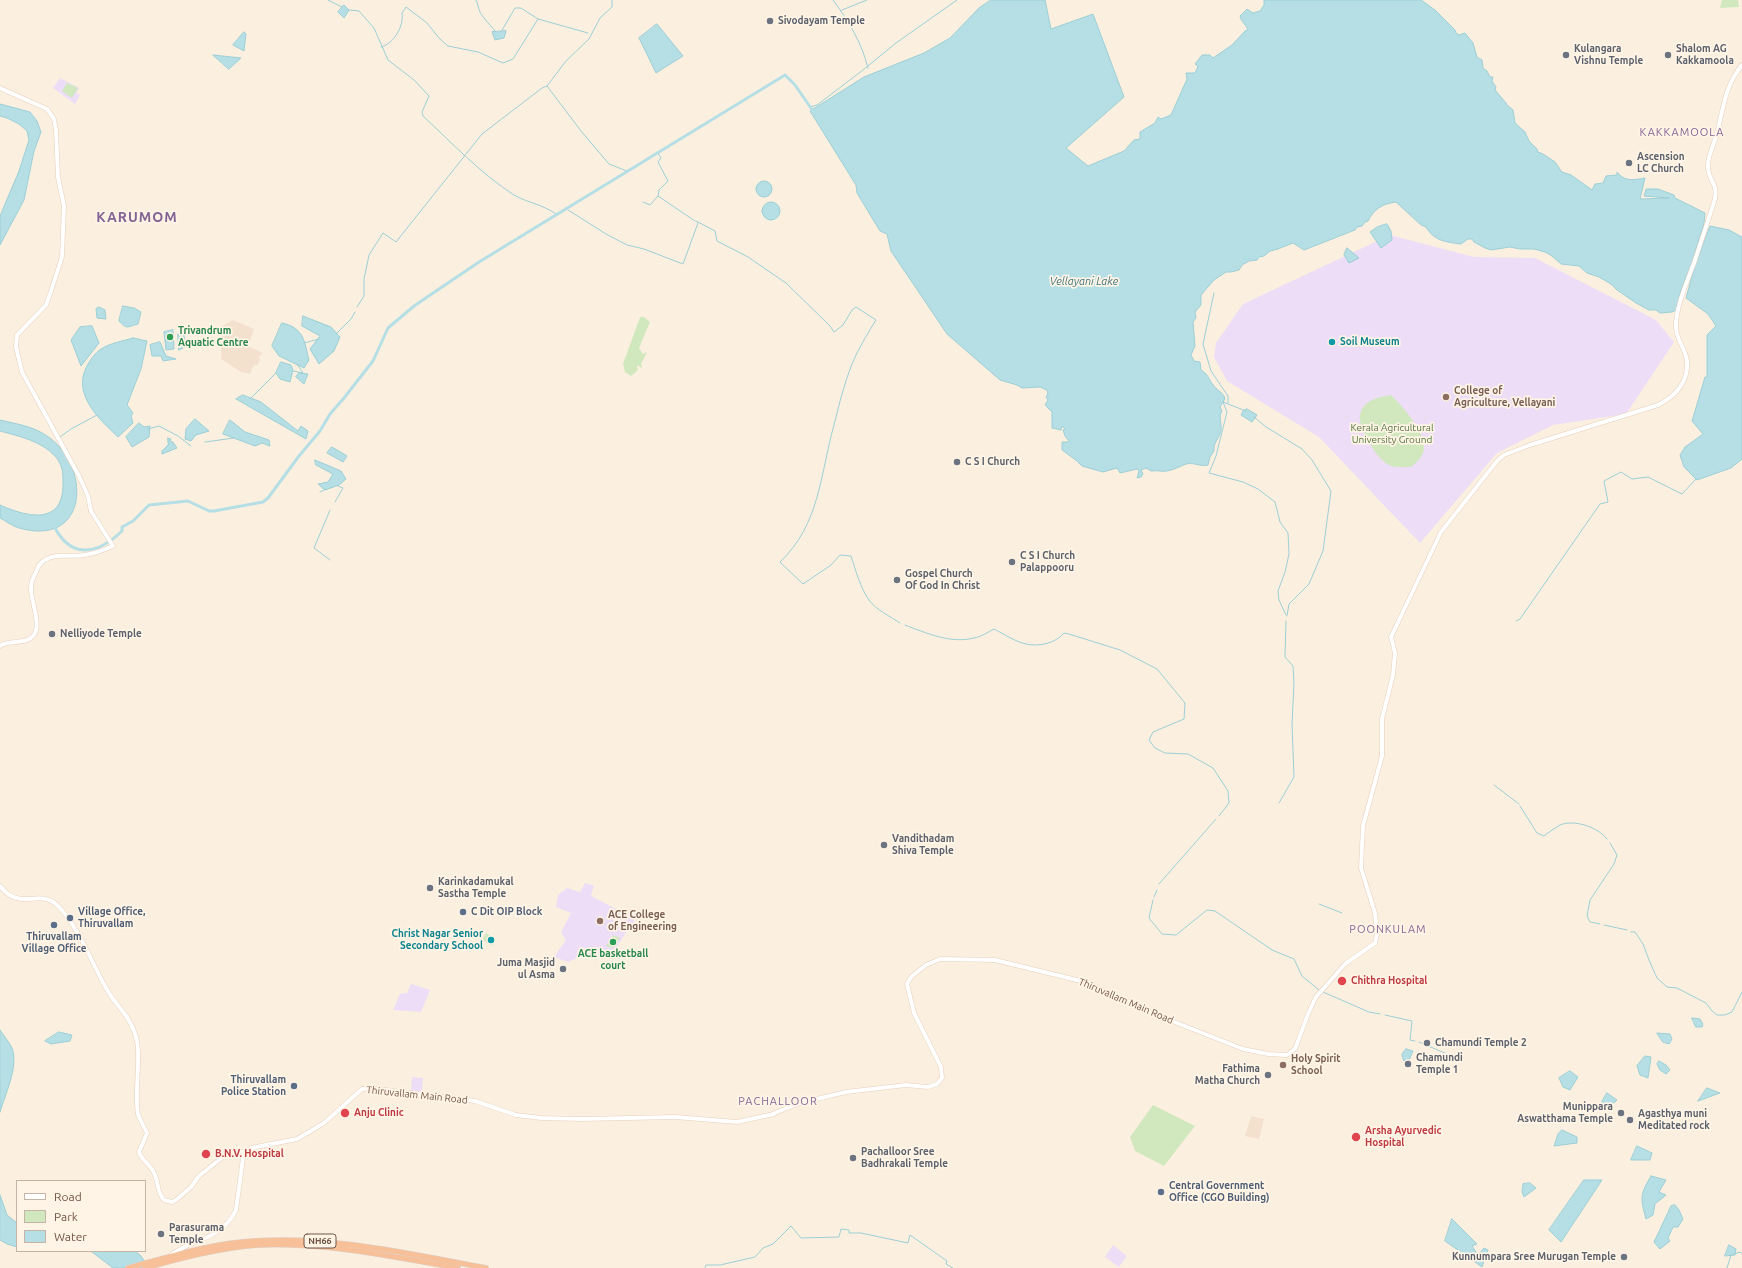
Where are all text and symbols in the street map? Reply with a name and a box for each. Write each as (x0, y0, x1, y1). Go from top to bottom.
place label: Sivodayam Temple (778, 15, 865, 27)
marker: Sivodayam Temple (765, 16, 775, 26)
place label: Kulangara Vishnu Temple (1574, 43, 1643, 66)
place label: Shalom AG Kakkamoola (1676, 43, 1734, 66)
marker: Kulangara Vishnu Temple (1561, 50, 1571, 60)
marker: Shalom AG Kakkamoola (1663, 50, 1673, 60)
district label: KAKKAMOOLA (1640, 125, 1724, 139)
place label: Ascension LC Church (1637, 151, 1685, 174)
marker: Ascension LC Church (1624, 158, 1634, 168)
district label: KARUMOM (96, 209, 178, 225)
water label: Vellayani Lake (1050, 274, 1118, 288)
place label: Trivandrum Aquatic Centre (178, 325, 249, 348)
marker: Trivandrum Aquatic Centre (165, 332, 175, 342)
place label: Soil Museum (1340, 336, 1400, 348)
marker: Soil Museum (1327, 337, 1337, 347)
place label: College of Agriculture, Vellayani (1454, 385, 1555, 408)
marker: College of Agriculture, Vellayani (1441, 392, 1451, 402)
park label: Kerala Agricultural University Ground (1350, 422, 1434, 446)
place label: C S I Church (965, 456, 1020, 468)
marker: C S I Church (952, 457, 962, 467)
place label: C S I Church Palappooru (1020, 550, 1075, 574)
marker: C S I Church Palappooru (1007, 557, 1017, 567)
place label: Gospel Church Of God In Christ (905, 568, 980, 592)
marker: Gospel Church Of God In Christ (892, 575, 902, 585)
place label: Nelliyode Temple (60, 628, 142, 640)
marker: Nelliyode Temple (47, 629, 57, 639)
place label: Vandithadam Shiva Temple (892, 833, 954, 856)
marker: Vandithadam Shiva Temple (879, 840, 889, 850)
place label: Karinkadamukal Sastha Temple (438, 876, 514, 900)
marker: Karinkadamukal Sastha Temple (425, 883, 435, 893)
place label: Village Office, Thiruvallam (78, 906, 146, 930)
place label: C Dit OIP Block (471, 906, 542, 918)
marker: C Dit OIP Block (458, 907, 468, 917)
place label: ACE College of Engineering (608, 909, 677, 932)
marker: Village Office, Thiruvallam (65, 913, 75, 923)
marker: ACE College of Engineering (595, 916, 605, 926)
marker: Thiruvallam Village Office (49, 920, 59, 930)
district label: POONKULAM (1349, 922, 1427, 936)
place label: Christ Nagar Senior Secondary School (392, 928, 483, 952)
place label: Thiruvallam Village Office (21, 931, 87, 954)
marker: Christ Nagar Senior Secondary School (486, 935, 496, 945)
marker: ACE basketball court (608, 937, 618, 947)
place label: ACE basketball court (578, 948, 648, 972)
place label: Juma Masjid ul Asma (497, 957, 555, 980)
marker: Juma Masjid ul Asma (558, 964, 568, 974)
marker: Chithra Hospital (1336, 975, 1348, 987)
place label: Chithra Hospital (1351, 975, 1427, 987)
street label: Thiruvallam Main Road (1077, 976, 1175, 1026)
place label: Chamundi Temple 2 (1435, 1037, 1527, 1049)
marker: Chamundi Temple 2 (1422, 1038, 1432, 1048)
place label: Chamundi Temple 1 (1416, 1052, 1463, 1076)
place label: Holy Spirit School (1291, 1053, 1341, 1076)
marker: Chamundi Temple 1 (1403, 1059, 1413, 1069)
marker: Holy Spirit School (1278, 1060, 1288, 1070)
place label: Fathima Matha Church (1195, 1063, 1260, 1086)
marker: Fathima Matha Church (1263, 1070, 1273, 1080)
place label: Thiruvallam Police Station (221, 1074, 286, 1098)
marker: Thiruvallam Police Station (289, 1081, 299, 1091)
street label: Thiruvallam Main Road (366, 1084, 468, 1106)
district label: PACHALLOOR (738, 1094, 818, 1108)
place label: Munippara Aswatthama Temple (1517, 1101, 1613, 1124)
marker: Anju Clinic (339, 1107, 351, 1119)
place label: Anju Clinic (354, 1107, 404, 1119)
marker: Munippara Aswatthama Temple (1616, 1108, 1626, 1118)
place label: Agasthya muni Meditated rock (1638, 1108, 1710, 1132)
marker: Agasthya muni Meditated rock (1625, 1115, 1635, 1125)
place label: Arsha Ayurvedic Hospital (1365, 1125, 1442, 1148)
marker: Arsha Ayurvedic Hospital (1350, 1131, 1362, 1143)
place label: Pachalloor Sree Badhrakali Temple (861, 1146, 948, 1170)
marker: B.N.V. Hospital (200, 1148, 212, 1160)
place label: B.N.V. Hospital (215, 1148, 284, 1160)
marker: Pachalloor Sree Badhrakali Temple (848, 1153, 858, 1163)
legend (16, 1180, 146, 1252)
place label: Central Government Office (CGO Building) (1169, 1180, 1269, 1204)
marker: Central Government Office (CGO Building) (1156, 1187, 1166, 1197)
text: Road (54, 1190, 82, 1203)
text: Park (54, 1210, 78, 1223)
place label: Parasurama Temple (169, 1222, 224, 1246)
marker: Parasurama Temple (156, 1229, 166, 1239)
text: Water (54, 1230, 87, 1243)
road number: NH66 (304, 1234, 336, 1248)
place label: Kunnumpara Sree Murugan Temple (1452, 1251, 1616, 1263)
marker: Kunnumpara Sree Murugan Temple (1619, 1252, 1629, 1262)

